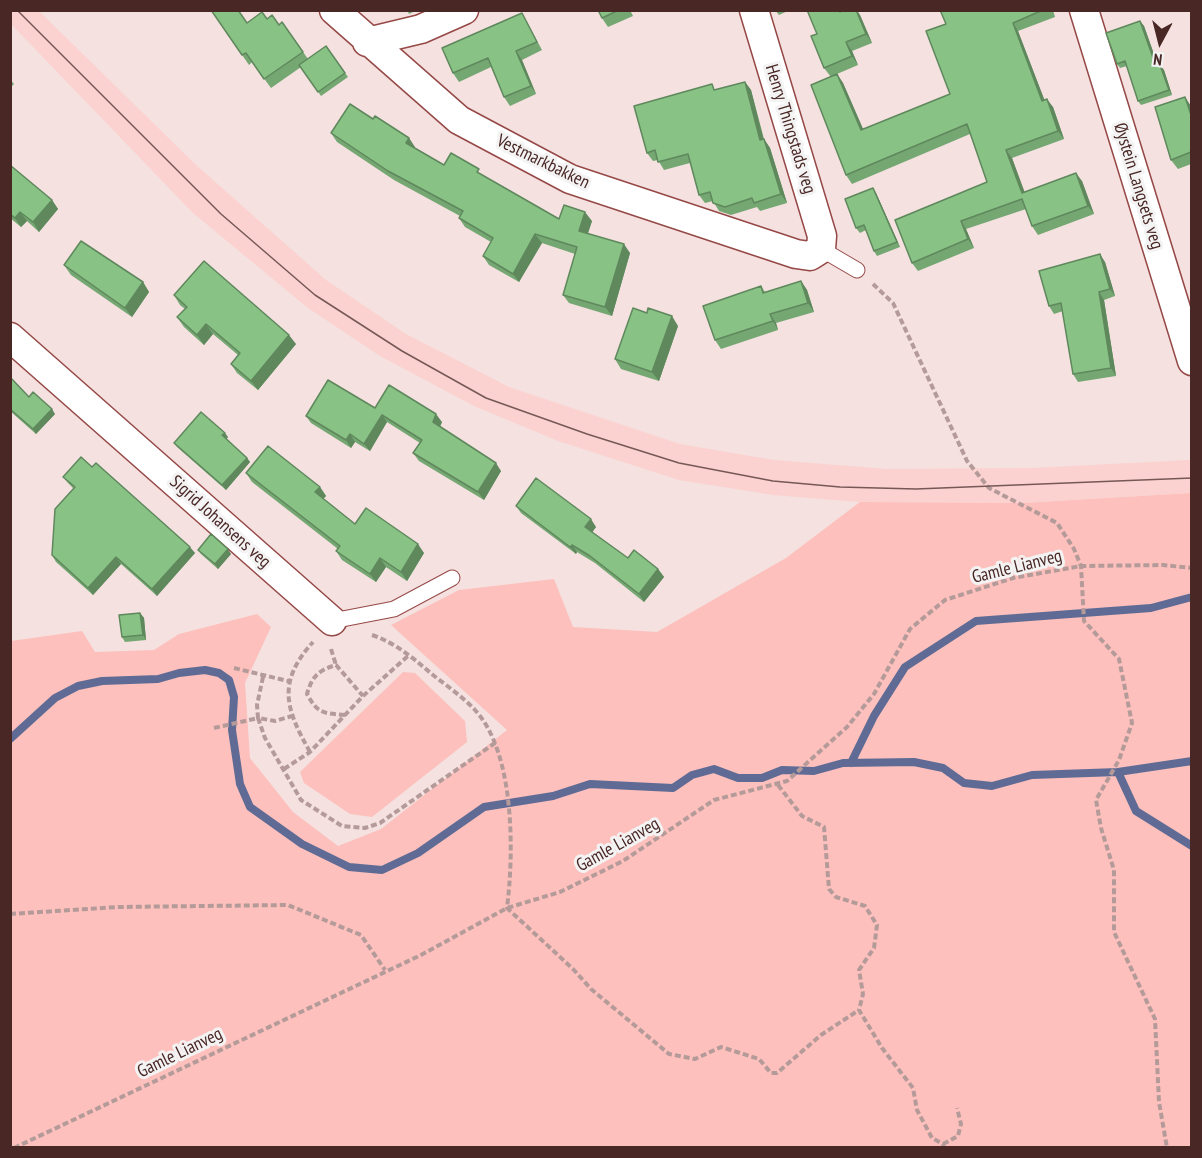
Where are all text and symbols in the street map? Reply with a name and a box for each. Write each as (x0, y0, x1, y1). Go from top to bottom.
north arrow (1130, 12, 1190, 72)
text: N (1152, 49, 1163, 70)
street label: Henry Thingstads veg (760, 62, 820, 196)
street label: Øystein Langsets veg (1109, 120, 1167, 252)
street label: Vestmarkbakken (493, 130, 593, 194)
street label: Sigrid Johansens veg (165, 471, 275, 573)
street label: Gamle Lianveg (970, 545, 1064, 589)
street label: Gamle Lianveg (573, 813, 663, 877)
street label: Gamle Lianveg (134, 1023, 226, 1083)

